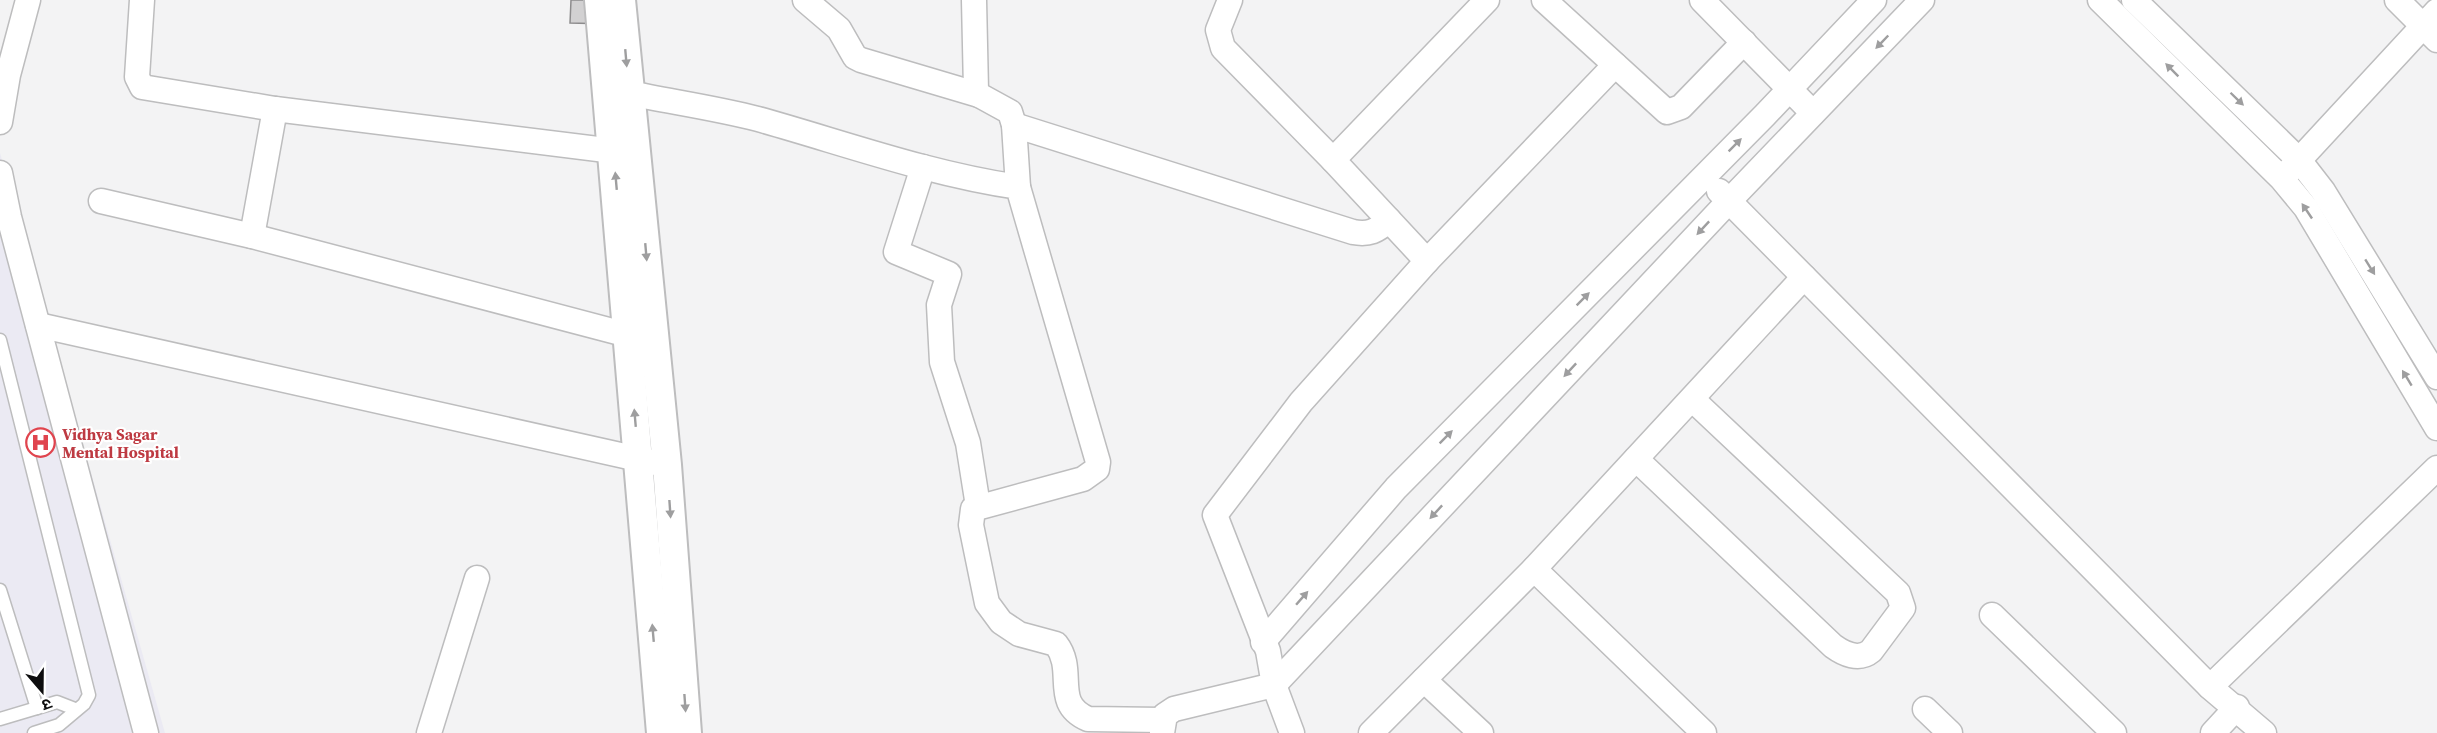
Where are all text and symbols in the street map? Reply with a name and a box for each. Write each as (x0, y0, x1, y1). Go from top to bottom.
one-way arrow (1875, 35, 1889, 49)
one-way arrow (621, 49, 631, 68)
one-way arrow (2165, 63, 2179, 78)
one-way arrow (2229, 91, 2243, 105)
one-way arrow (1728, 139, 1742, 153)
one-way arrow (611, 172, 621, 191)
one-way arrow (2301, 203, 2313, 219)
one-way arrow (1696, 221, 1710, 236)
one-way arrow (641, 243, 651, 262)
one-way arrow (2365, 259, 2376, 275)
one-way arrow (1576, 292, 1590, 306)
one-way arrow (1563, 363, 1577, 377)
one-way arrow (2402, 369, 2412, 386)
one-way arrow (630, 408, 640, 427)
place label: Vidhya Sagar Mental Hospital (62, 423, 179, 463)
hospital icon: Vidhya Sagar Mental Hospital (25, 427, 57, 459)
one-way arrow (1439, 431, 1453, 445)
one-way arrow (666, 500, 675, 519)
one-way arrow (1429, 505, 1443, 520)
one-way arrow (1295, 590, 1308, 606)
one-way arrow (648, 623, 658, 642)
north arrow (12, 661, 72, 721)
text: उ (38, 693, 55, 717)
one-way arrow (680, 694, 690, 713)

